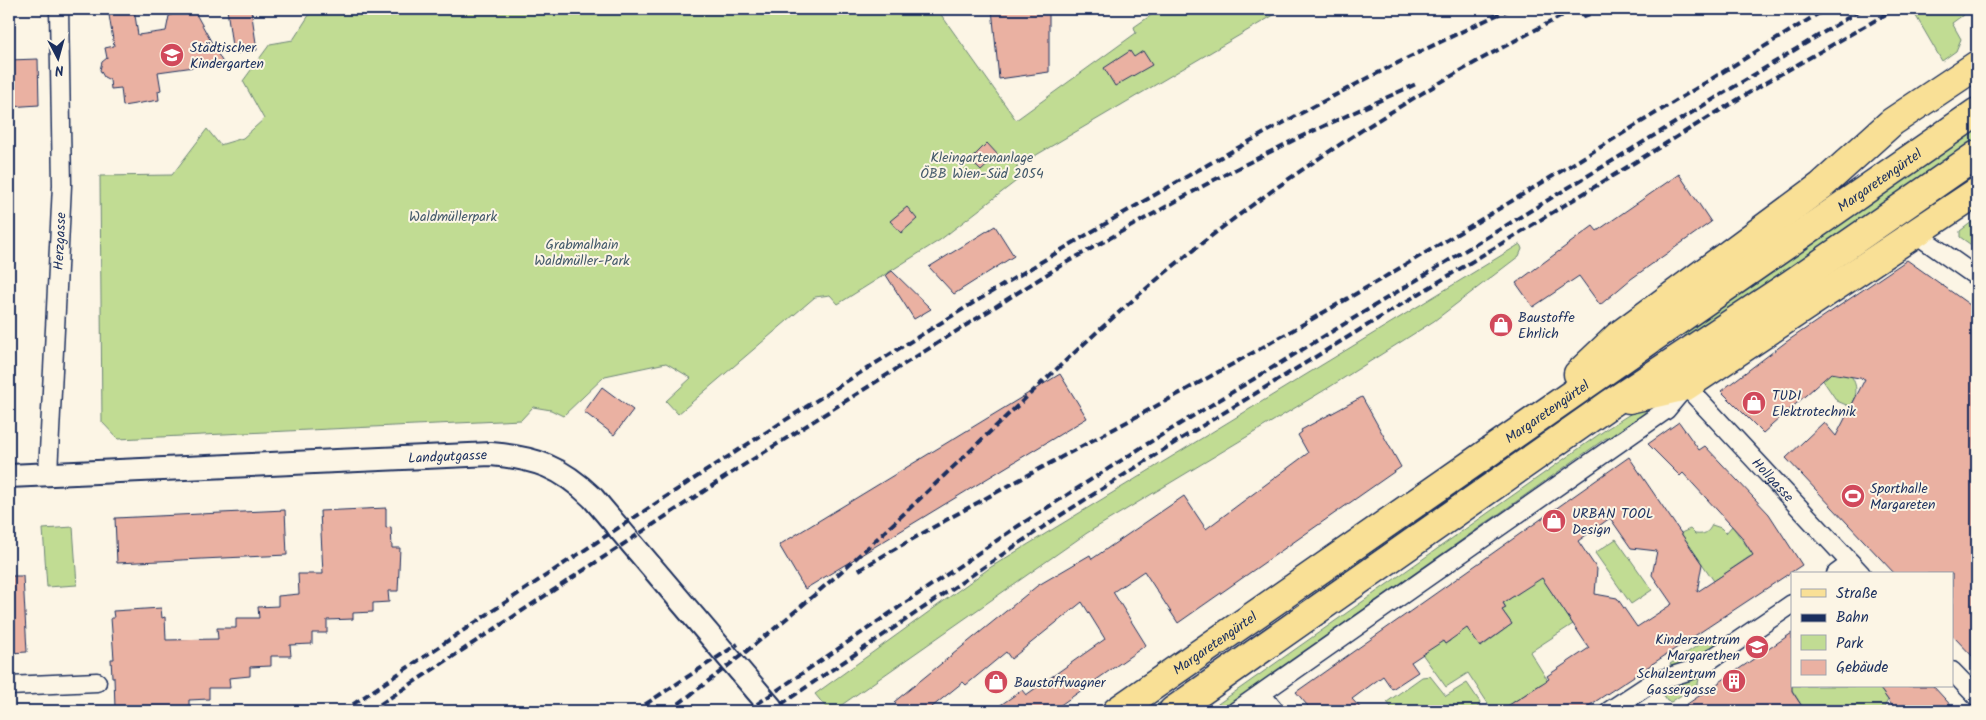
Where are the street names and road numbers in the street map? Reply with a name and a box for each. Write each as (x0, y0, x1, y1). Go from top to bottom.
street label: Margaretengürtel (1833, 143, 1927, 218)
street label: Herzgasse (48, 211, 73, 271)
street label: Margaretengürtel (1501, 375, 1595, 450)
street label: Landgutgasse (408, 444, 488, 470)
street label: Hollgasse (1746, 453, 1799, 508)
street label: Margaretengürtel (1168, 606, 1263, 681)

